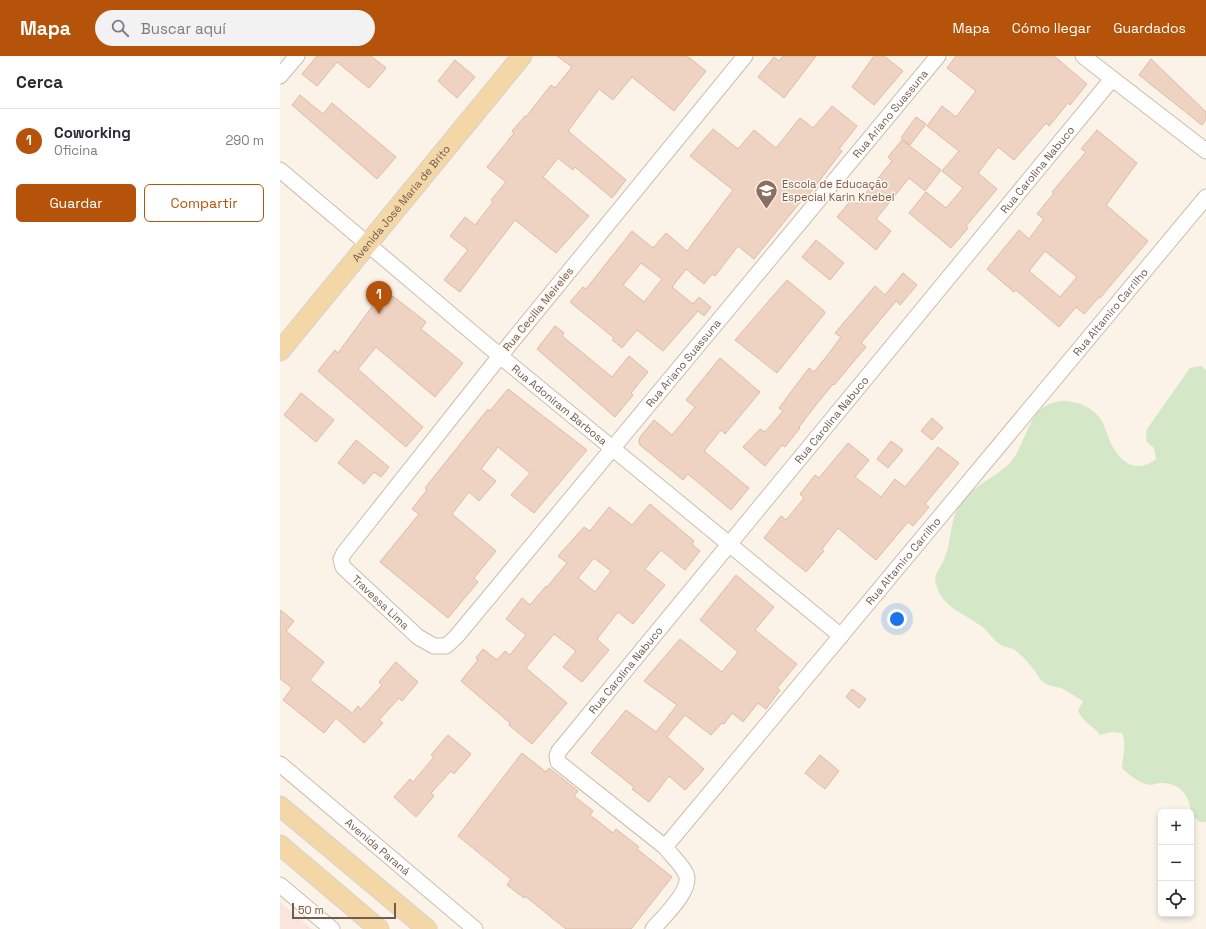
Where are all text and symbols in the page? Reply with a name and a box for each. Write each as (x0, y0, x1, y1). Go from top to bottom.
search box (95, 10, 375, 46)
text: Mapa (20, 16, 71, 41)
icon: search (109, 17, 131, 39)
text: Buscar aquí (141, 19, 226, 38)
text: Mapa (953, 19, 990, 37)
text: Cómo llegar (1012, 19, 1091, 37)
text: Guardados (1113, 19, 1186, 37)
street label: Rua Ariano Suassuna (850, 66, 931, 161)
text: Cerca (16, 71, 63, 93)
text: Coworking (54, 123, 131, 142)
street label: Rua Carolina Nabuco (997, 123, 1078, 216)
text: 1 (26, 132, 32, 149)
text: 290 m (225, 132, 264, 149)
text: Oficina (54, 142, 98, 159)
street label: Avenida José Maria de Brito (349, 142, 453, 265)
school or university icon: Escola de Educação Especial Karin Knebel (754, 177, 780, 210)
place label: Escola de Educação Especial Karin Knebel (782, 177, 894, 204)
button: Guardar (16, 184, 136, 222)
button: Compartir (144, 184, 264, 222)
street label: Rua Cecília Meireles (500, 264, 576, 354)
street label: Rua Altamiro Carrilho (1070, 265, 1151, 359)
pin: 1 (366, 281, 392, 314)
street label: Rua Ariano Suassuna (643, 316, 724, 410)
street label: Rua Adoniram Barbosa (509, 362, 611, 449)
street label: Rua Carolina Nabuco (791, 373, 872, 466)
street label: Rua Altamiro Carrilho (862, 514, 944, 608)
street label: Travessa Lima (349, 572, 413, 633)
your location (887, 609, 907, 629)
street label: Rua Carolina Nabuco (586, 623, 666, 717)
map controls (1158, 809, 1194, 917)
button: + (1158, 809, 1194, 845)
street label: Avenida Paraná (342, 815, 414, 879)
button: − (1158, 845, 1194, 881)
button: locate (1158, 881, 1194, 917)
scale bar (292, 901, 396, 920)
text: 50 m (298, 903, 324, 917)

